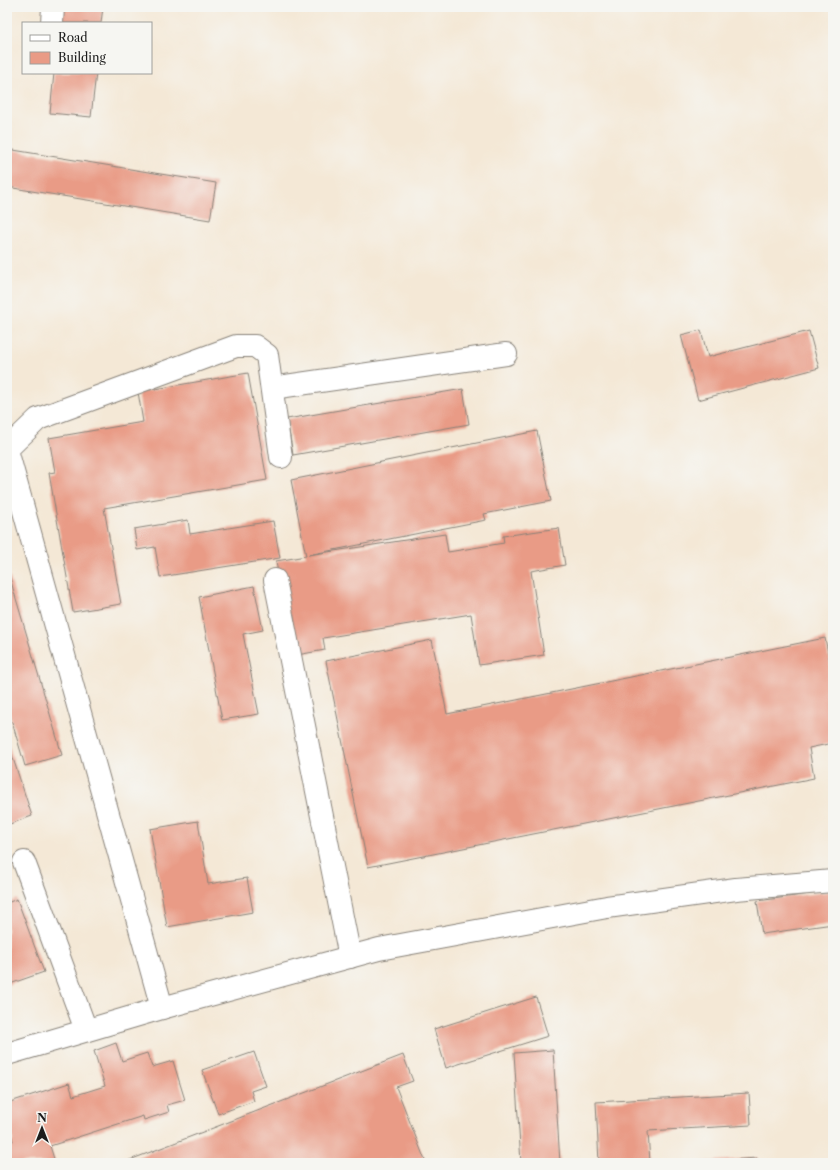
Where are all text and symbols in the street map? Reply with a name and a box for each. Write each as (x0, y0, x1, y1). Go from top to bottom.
legend (22, 22, 152, 74)
text: Road (58, 30, 88, 45)
text: Building (58, 50, 106, 65)
north arrow (22, 1108, 62, 1148)
text: N (37, 1111, 47, 1125)

